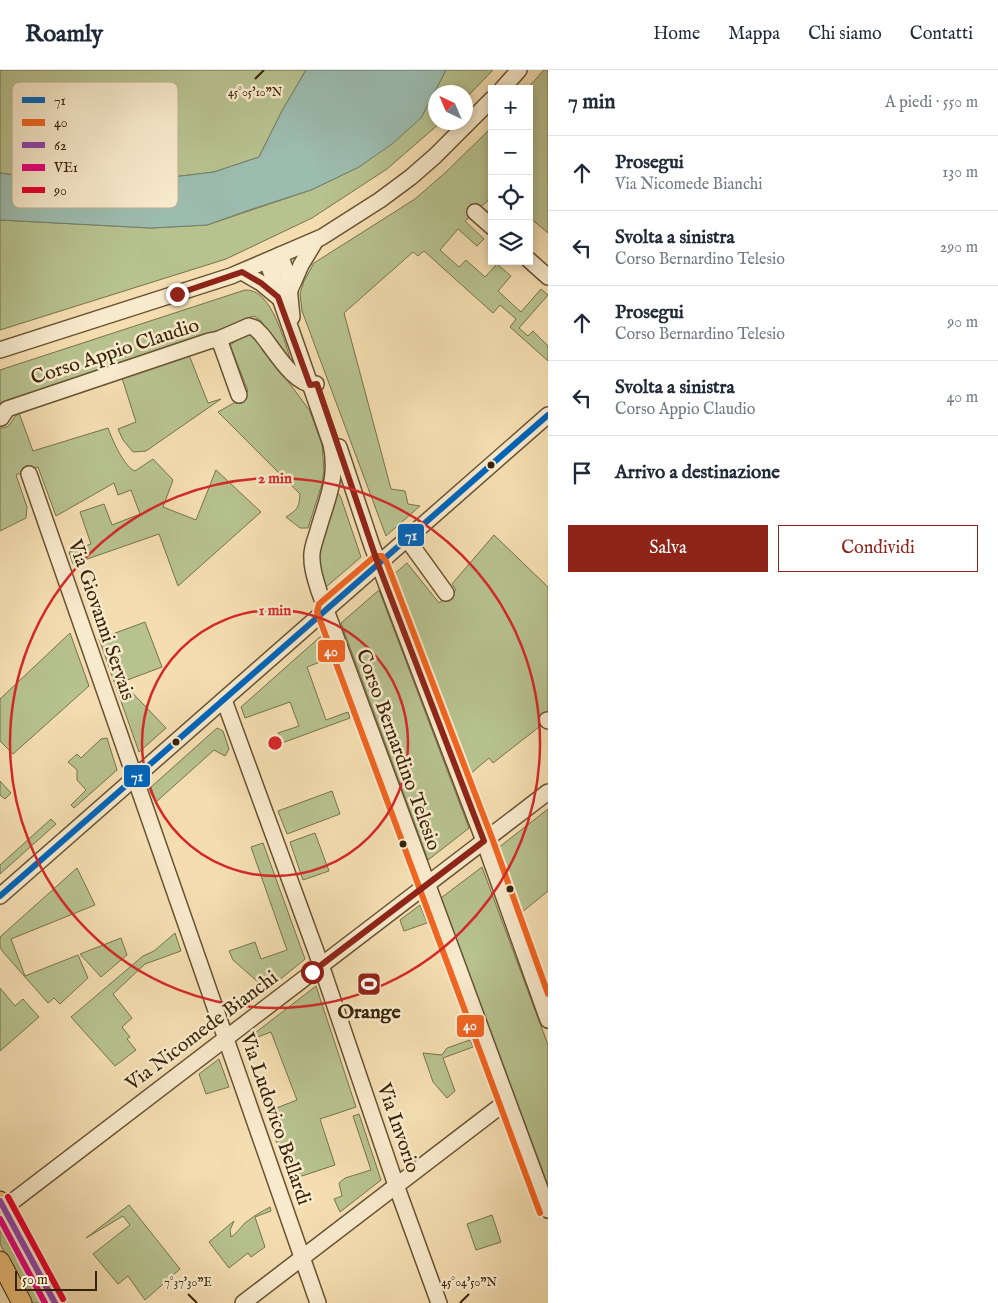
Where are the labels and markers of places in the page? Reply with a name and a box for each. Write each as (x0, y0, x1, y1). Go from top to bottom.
unlabelled marker (486, 460, 496, 470)
centre of rings (266, 734, 284, 752)
unlabelled marker (171, 737, 181, 747)
unlabelled marker (398, 839, 408, 849)
unlabelled marker (505, 884, 515, 894)
sports icon: Orange (356, 971, 382, 997)
place label: Orange (337, 1000, 401, 1025)

